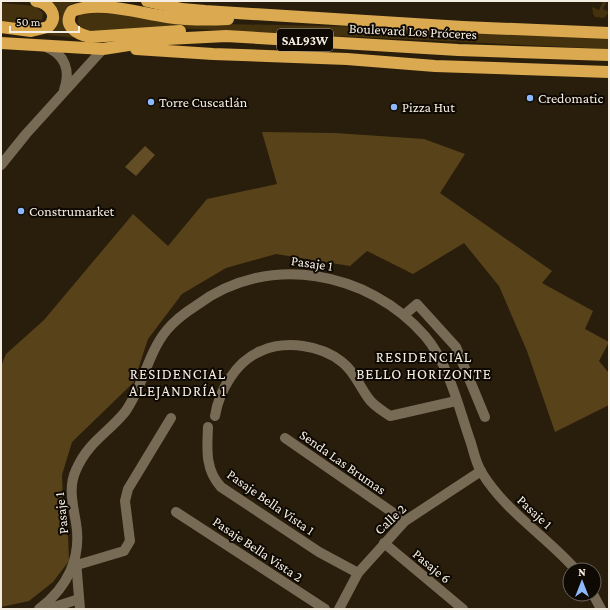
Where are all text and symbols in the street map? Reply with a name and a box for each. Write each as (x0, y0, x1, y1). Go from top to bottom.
scale bar (10, 8, 79, 34)
text: 50 m (16, 15, 41, 29)
street label: Boulevard Los Próceres (349, 20, 477, 42)
road number: SAL93W (277, 29, 333, 51)
place label: Credomatic (538, 90, 603, 106)
marker: Credomatic (525, 93, 535, 103)
place label: Torre Cuscatlán (159, 94, 248, 110)
marker: Torre Cuscatlán (146, 97, 156, 107)
place label: Pizza Hut (402, 99, 455, 115)
marker: Pizza Hut (389, 102, 399, 112)
place label: Construmarket (29, 203, 115, 219)
marker: Construmarket (16, 206, 26, 216)
street label: Pasaje 1 (290, 252, 334, 275)
district label: RESIDENCIAL BELLO HORIZONTE (356, 349, 492, 382)
district label: RESIDENCIAL ALEJANDRÍA 1 (129, 366, 227, 400)
street label: Senda Las Brumas (297, 426, 389, 498)
street label: Pasaje Bella Vista 1 (224, 466, 318, 539)
street label: Pasaje 1 (51, 491, 72, 535)
street label: Pasaje 1 (513, 492, 556, 533)
street label: Calle 2 (371, 500, 409, 538)
street label: Pasaje Bella Vista 2 (209, 513, 306, 586)
street label: Pasaje 6 (409, 546, 454, 587)
north arrow (562, 562, 602, 602)
text: N (578, 566, 586, 578)

